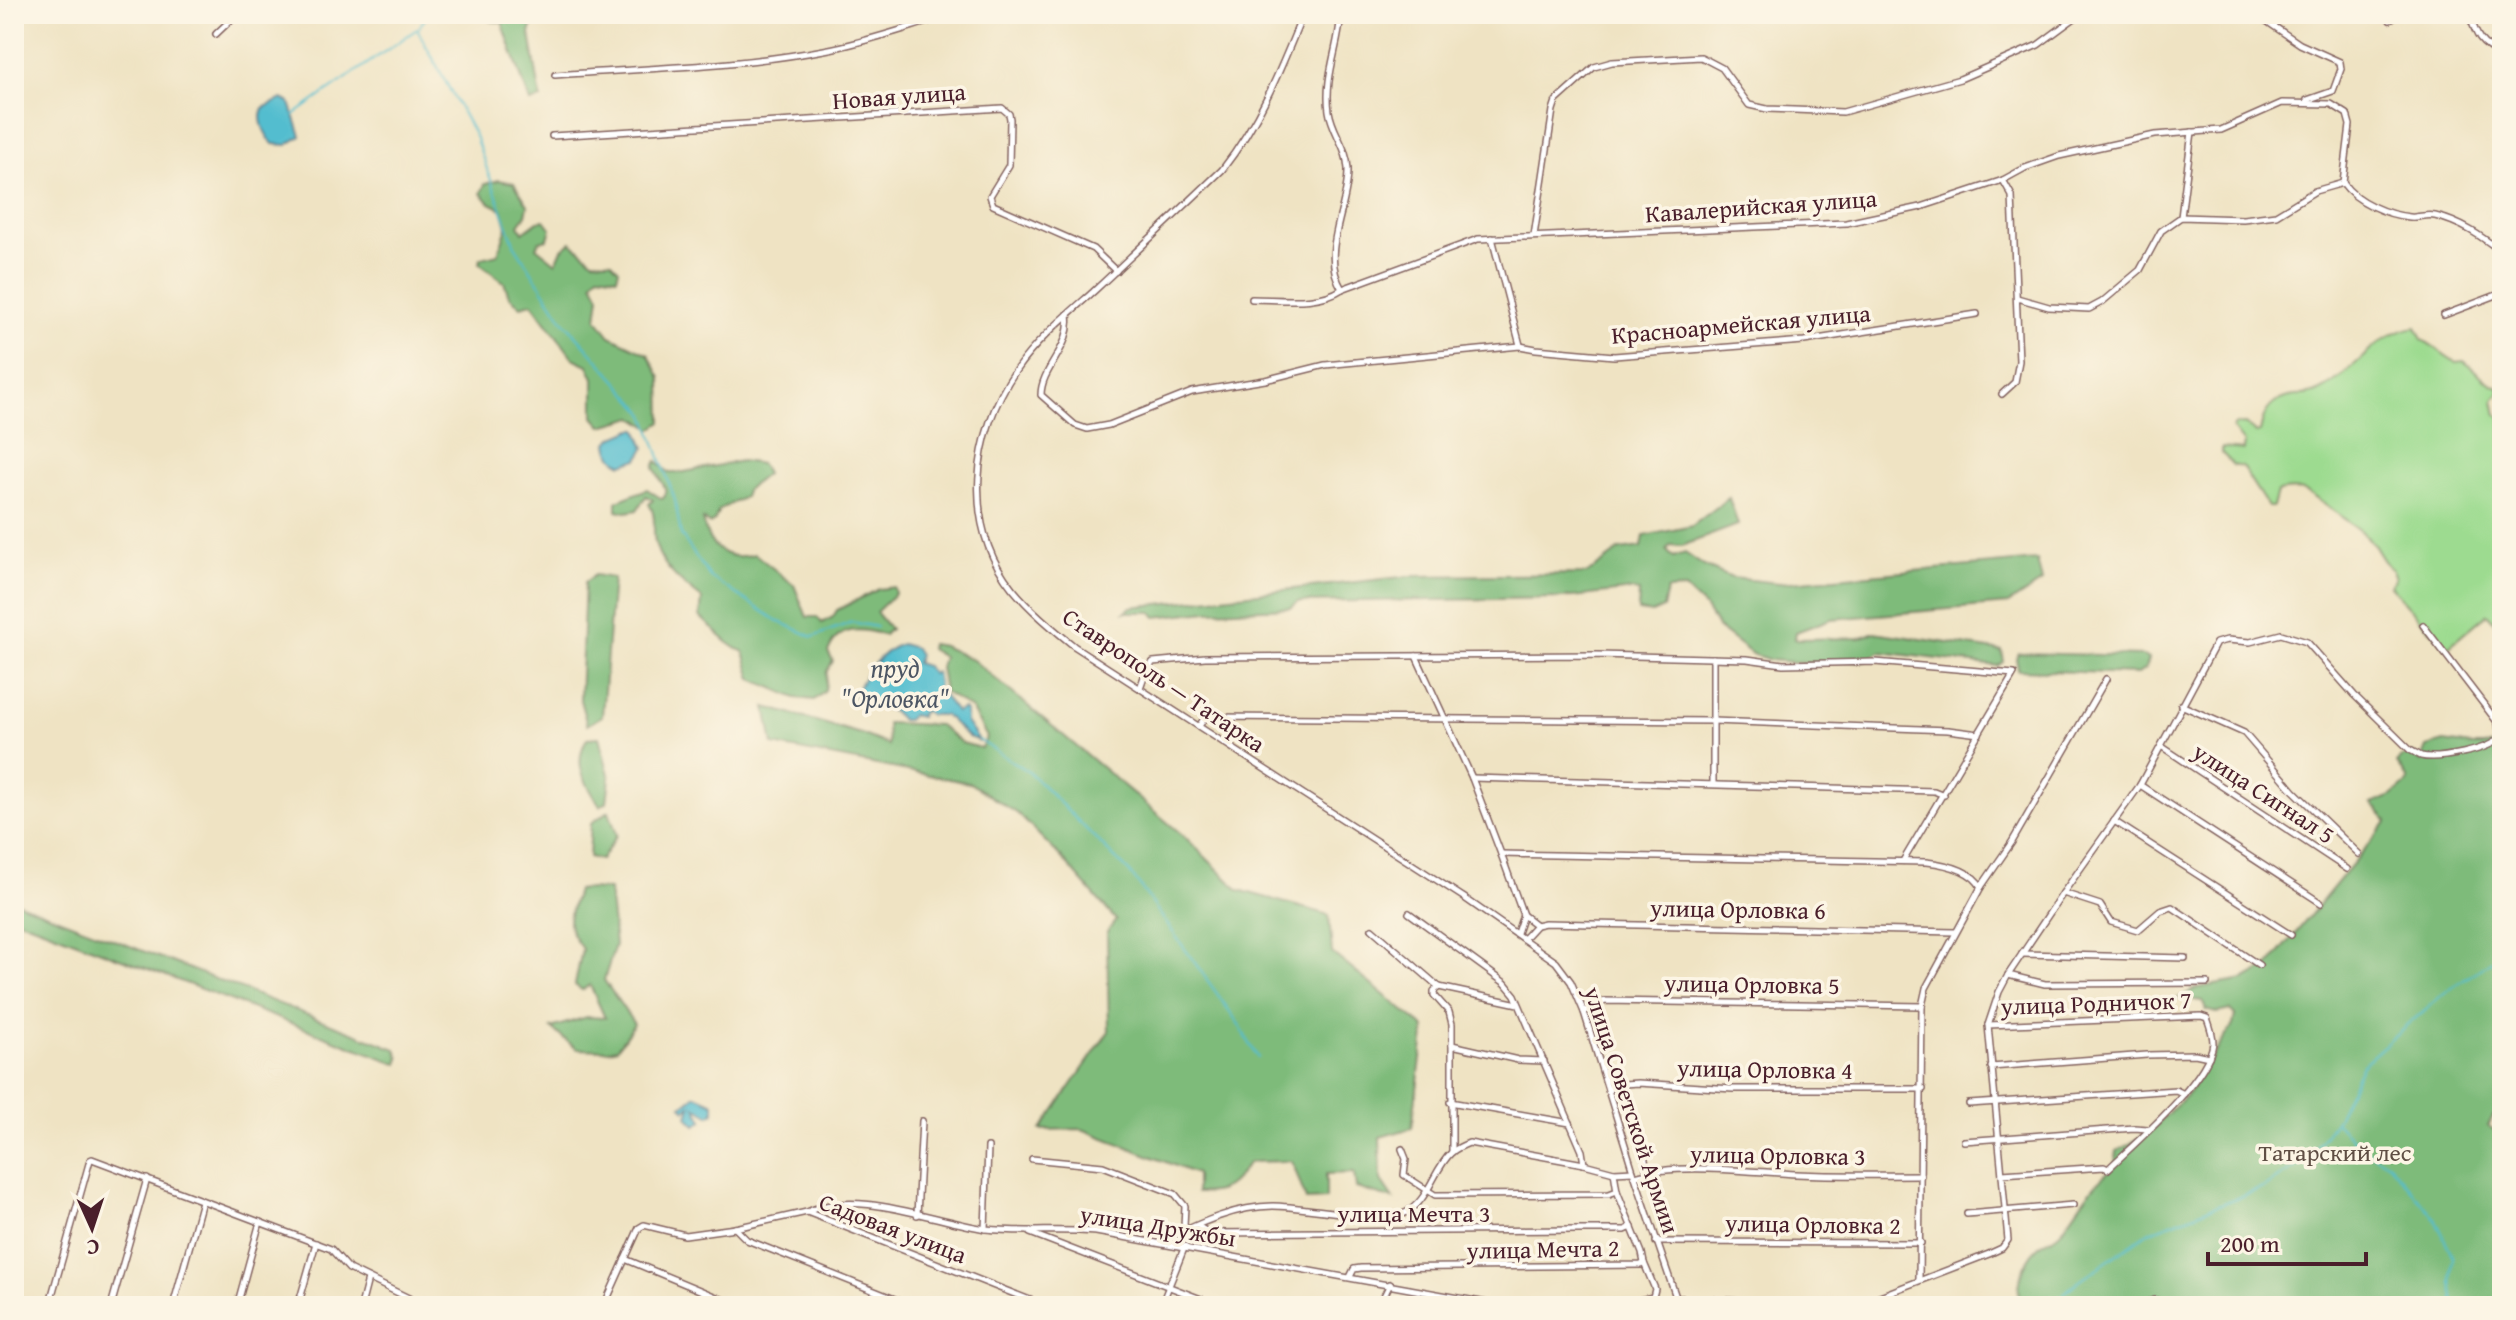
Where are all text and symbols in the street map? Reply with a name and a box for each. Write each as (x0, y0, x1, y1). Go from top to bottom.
street label: Новая улица (831, 74, 967, 118)
street label: Кавалерийская улица (1644, 180, 1879, 232)
street label: Красноармейская улица (1610, 295, 1873, 353)
street label: Ставрополь — Татарка (1056, 599, 1273, 761)
water label: пруд "Орловка" (841, 648, 949, 717)
street label: улица Сигнал 5 (2185, 733, 2342, 852)
street label: улица Орловка 6 (1649, 890, 1826, 928)
street label: улица Орловка 5 (1663, 965, 1840, 1003)
street label: улица Советской Армии (1575, 981, 1689, 1238)
street label: улица Родничок 7 (1999, 982, 2192, 1024)
street label: улица Орловка 4 (1676, 1050, 1853, 1088)
park label: Татарский лес (2259, 1135, 2412, 1170)
street label: улица Орловка 3 (1689, 1136, 1866, 1174)
street label: Садовая улица (814, 1184, 972, 1272)
north arrow (52, 1188, 132, 1268)
street label: улица Дружбы (1077, 1196, 1239, 1256)
street label: улица Мечта 3 (1337, 1196, 1490, 1231)
street label: улица Орловка 2 (1724, 1205, 1901, 1243)
scale bar (2208, 1216, 2366, 1266)
text: 200 m (2220, 1226, 2280, 1261)
street label: улица Мечта 2 (1465, 1230, 1620, 1268)
text: С (86, 1232, 100, 1264)

